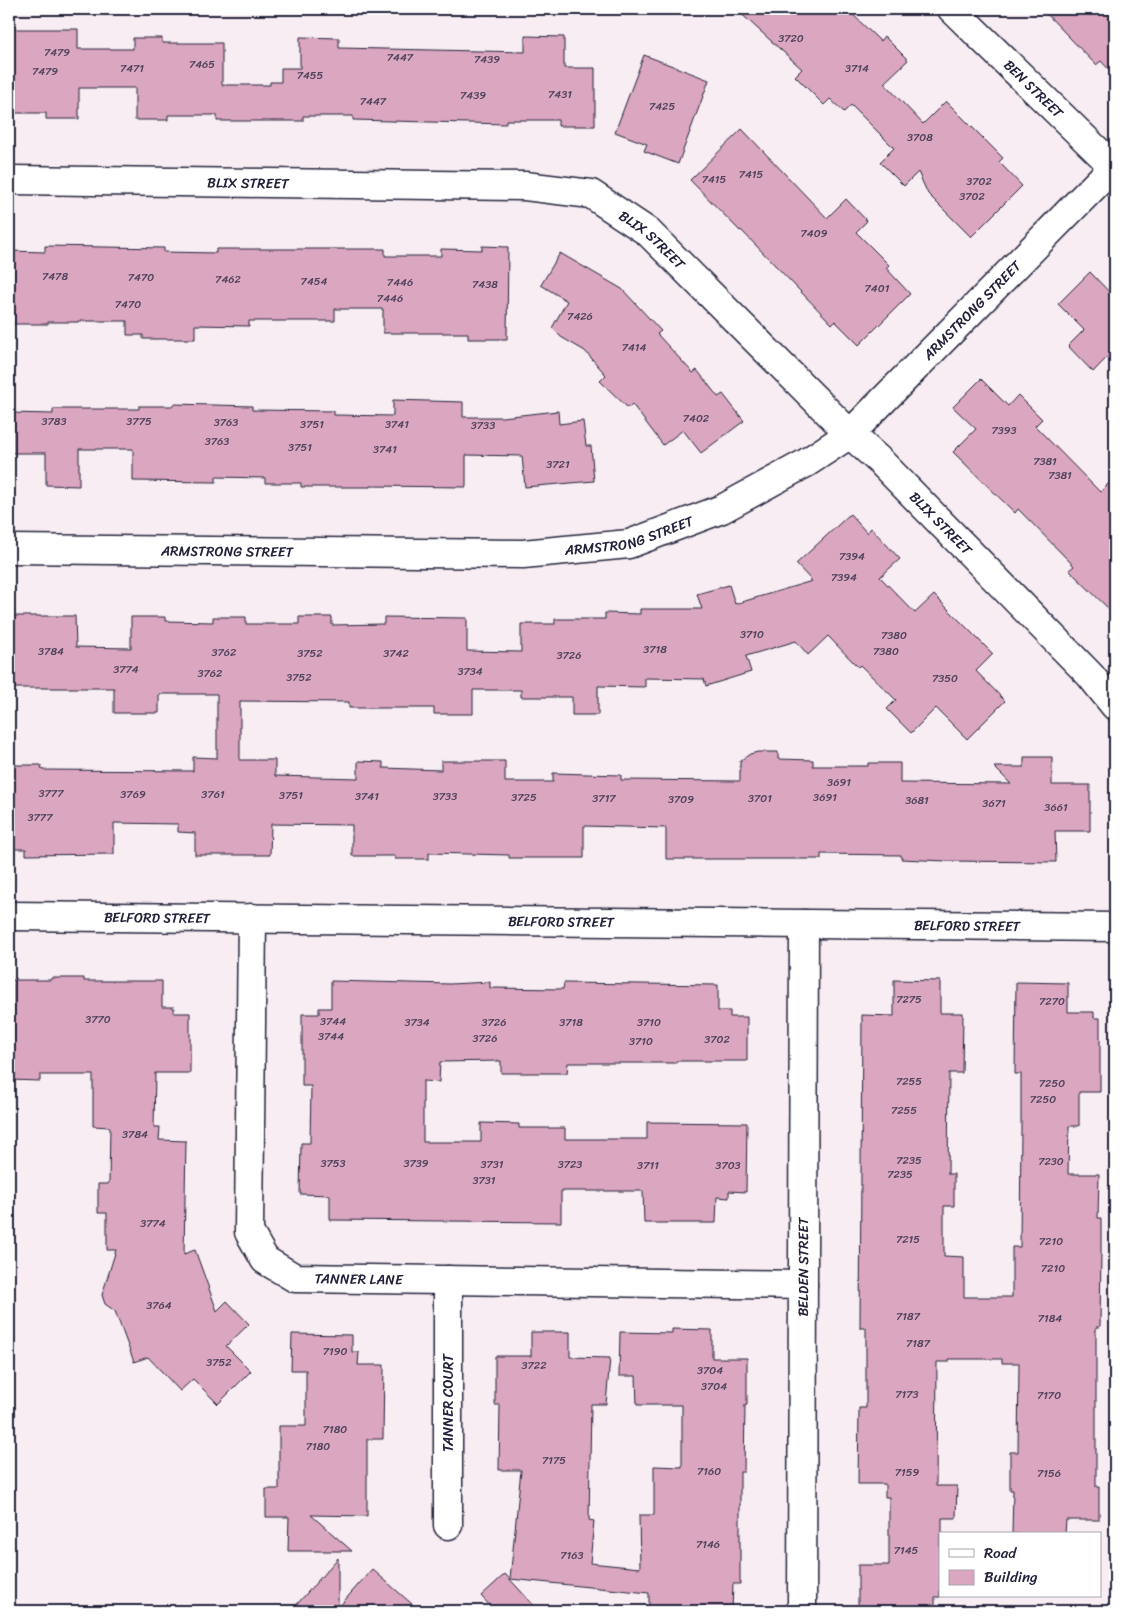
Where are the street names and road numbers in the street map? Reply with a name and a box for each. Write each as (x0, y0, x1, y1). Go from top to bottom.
street label: BEN STREET (998, 53, 1070, 125)
street label: BLIX STREET (207, 170, 290, 196)
street label: BLIX STREET (614, 203, 692, 276)
street label: ARMSTRONG STREET (916, 253, 1028, 367)
street label: BLIX STREET (903, 485, 979, 562)
street label: ARMSTRONG STREET (563, 508, 698, 563)
street label: ARMSTRONG STREET (160, 538, 295, 564)
street label: BELFORD STREET (104, 904, 211, 931)
street label: BELFORD STREET (508, 908, 615, 935)
street label: BELFORD STREET (914, 913, 1021, 939)
street label: BELDEN STREET (790, 1216, 816, 1317)
street label: TANNER LANE (315, 1266, 404, 1292)
street label: TANNER COURT (436, 1353, 461, 1452)

